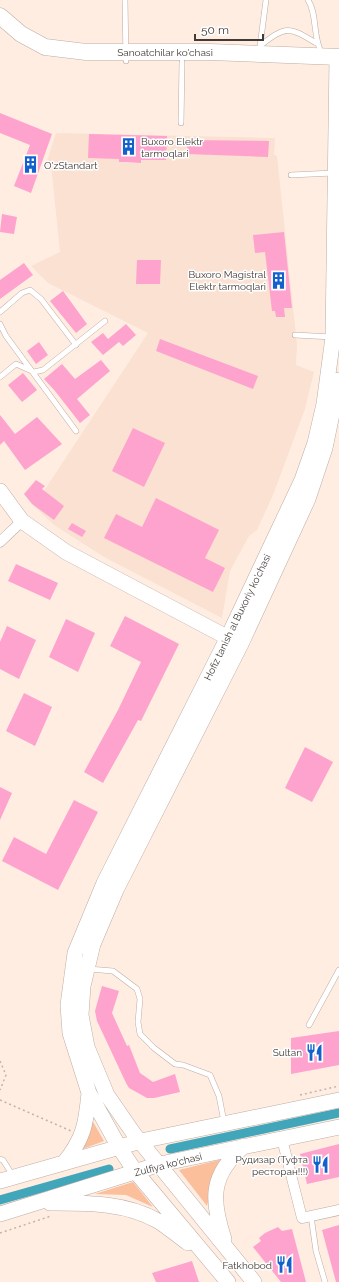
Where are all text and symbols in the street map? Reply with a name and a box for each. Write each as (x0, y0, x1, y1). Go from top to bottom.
scale bar (195, 16, 263, 42)
text: 50 m (201, 23, 229, 37)
street label: Sanoatchilar ko'chasi (117, 47, 213, 58)
place label: Buxoro Elektr tarmoqlari (141, 136, 204, 159)
building icon: Buxoro Elektr tarmoqlari (118, 137, 138, 157)
building icon: O'zStandart (21, 155, 41, 175)
place label: O'zStandart (44, 160, 98, 171)
place label: Buxoro Magistral Elektr tarmoqlari (188, 269, 266, 292)
building icon: Buxoro Magistral Elektr tarmoqlari (269, 270, 289, 290)
street label: Hofiz tanish al Buxoriy ko'chasi (202, 552, 273, 682)
restaurant icon: Sultan (305, 1042, 325, 1062)
place label: Sultan (273, 1047, 302, 1058)
street label: Zulfiya ko'chasi (133, 1151, 203, 1178)
place label: Рудизар (Туфта ресторан!!!) (235, 1154, 308, 1177)
restaurant icon: Рудизар (Туфта ресторан!!!) (311, 1155, 331, 1175)
restaurant icon: Fatkhobod (275, 1255, 295, 1275)
place label: Fatkhobod (223, 1260, 272, 1271)

